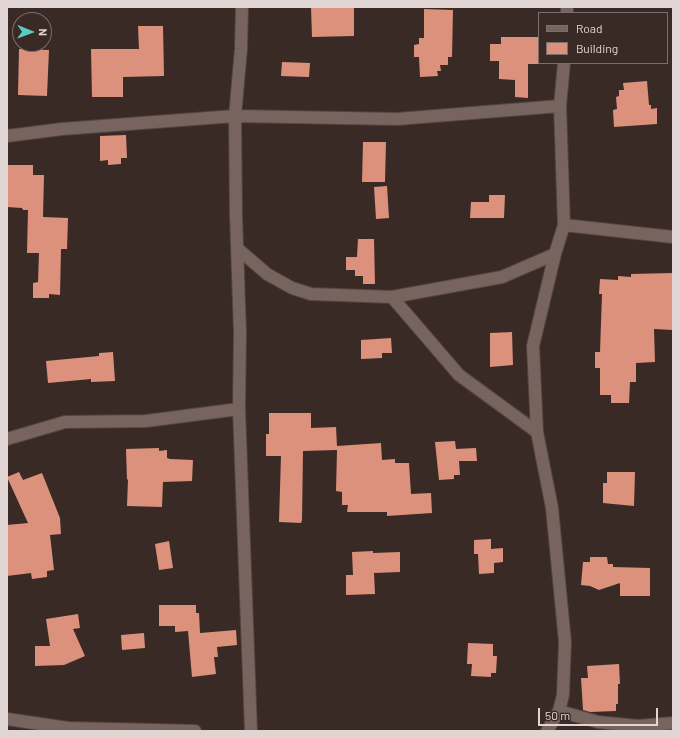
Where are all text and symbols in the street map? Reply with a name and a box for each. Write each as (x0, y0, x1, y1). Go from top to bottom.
north arrow (12, 12, 52, 52)
legend (538, 12, 668, 64)
text: Road (576, 21, 603, 35)
text: N (37, 28, 50, 36)
text: Building (576, 41, 618, 55)
scale bar (540, 700, 660, 726)
text: 50 m (545, 708, 570, 722)

